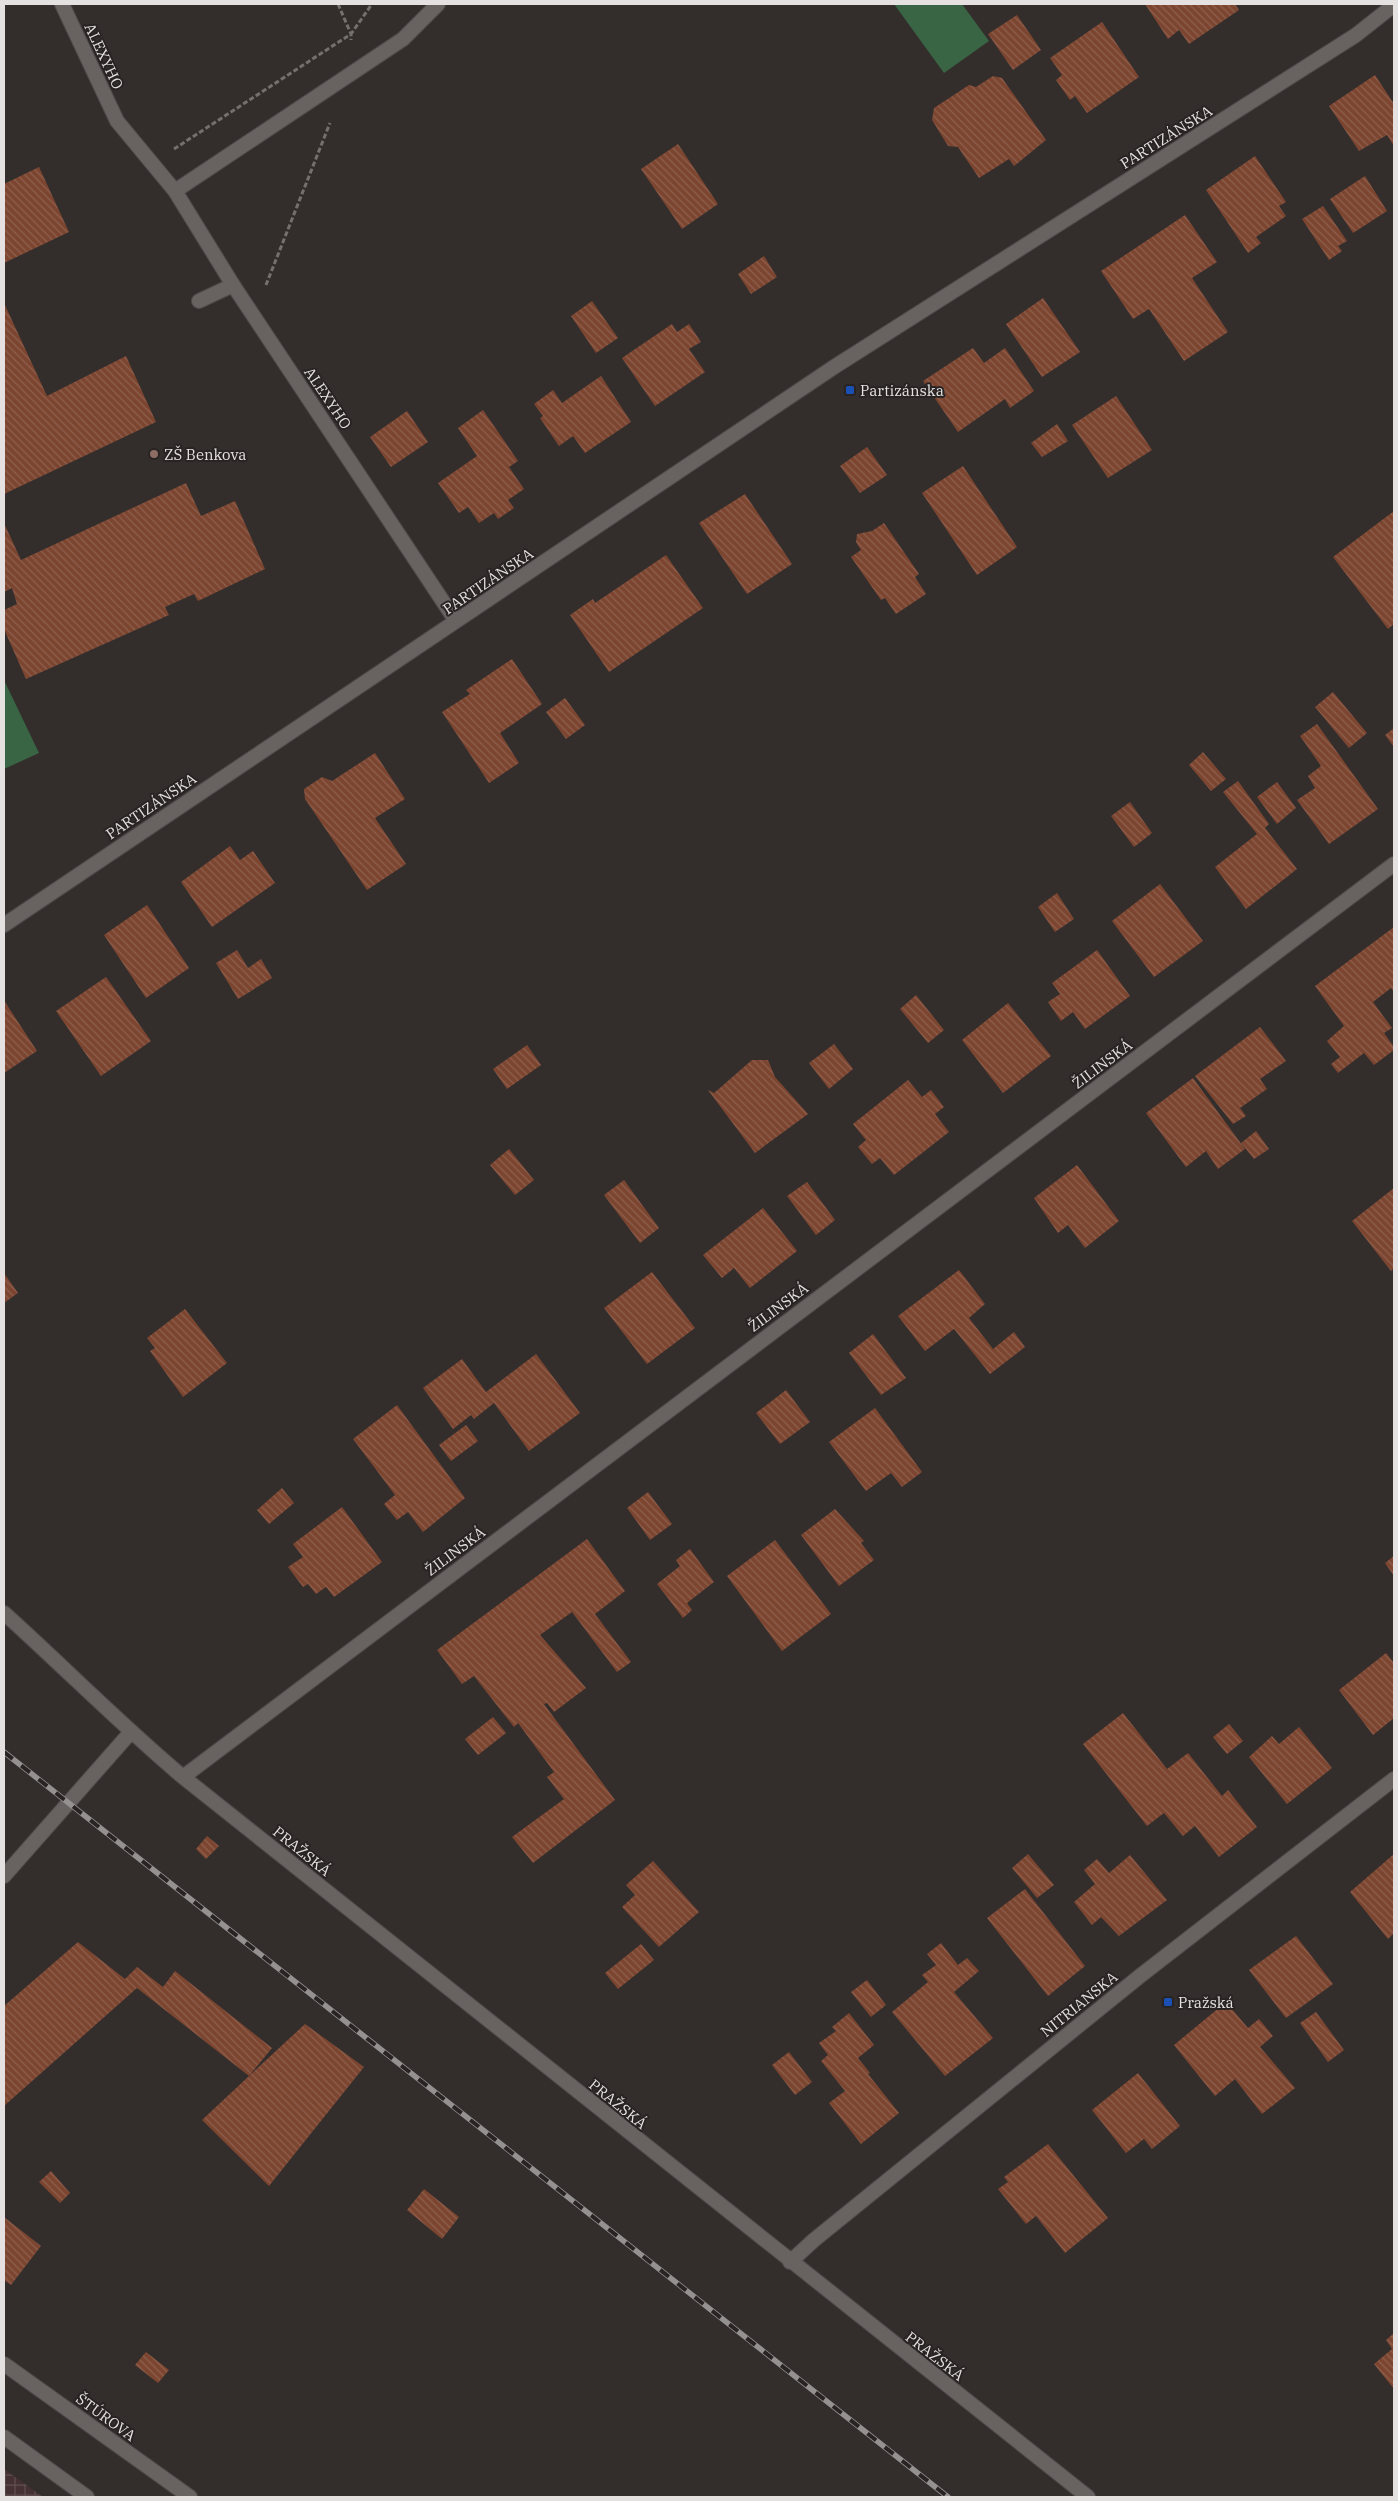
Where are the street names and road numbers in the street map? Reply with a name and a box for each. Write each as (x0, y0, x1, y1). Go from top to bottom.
street label: ALEXYHO (80, 20, 128, 92)
street label: PARTIZÁNSKA (1116, 101, 1216, 173)
street label: ALEXYHO (300, 363, 356, 433)
street label: PARTIZÁNSKA (439, 543, 537, 618)
street label: PARTIZÁNSKA (102, 768, 200, 843)
street label: ŽILINSKÁ (1068, 1035, 1136, 1093)
street label: ŽILINSKÁ (744, 1278, 812, 1336)
street label: ŽILINSKÁ (421, 1522, 489, 1580)
street label: PRAŽSKÁ (269, 1822, 335, 1881)
street label: NITRIANSKA (1037, 1967, 1122, 2041)
street label: PRAŽSKÁ (585, 2075, 651, 2134)
street label: PRAŽSKÁ (902, 2327, 969, 2385)
street label: ŠTÚROVA (72, 2389, 140, 2445)

